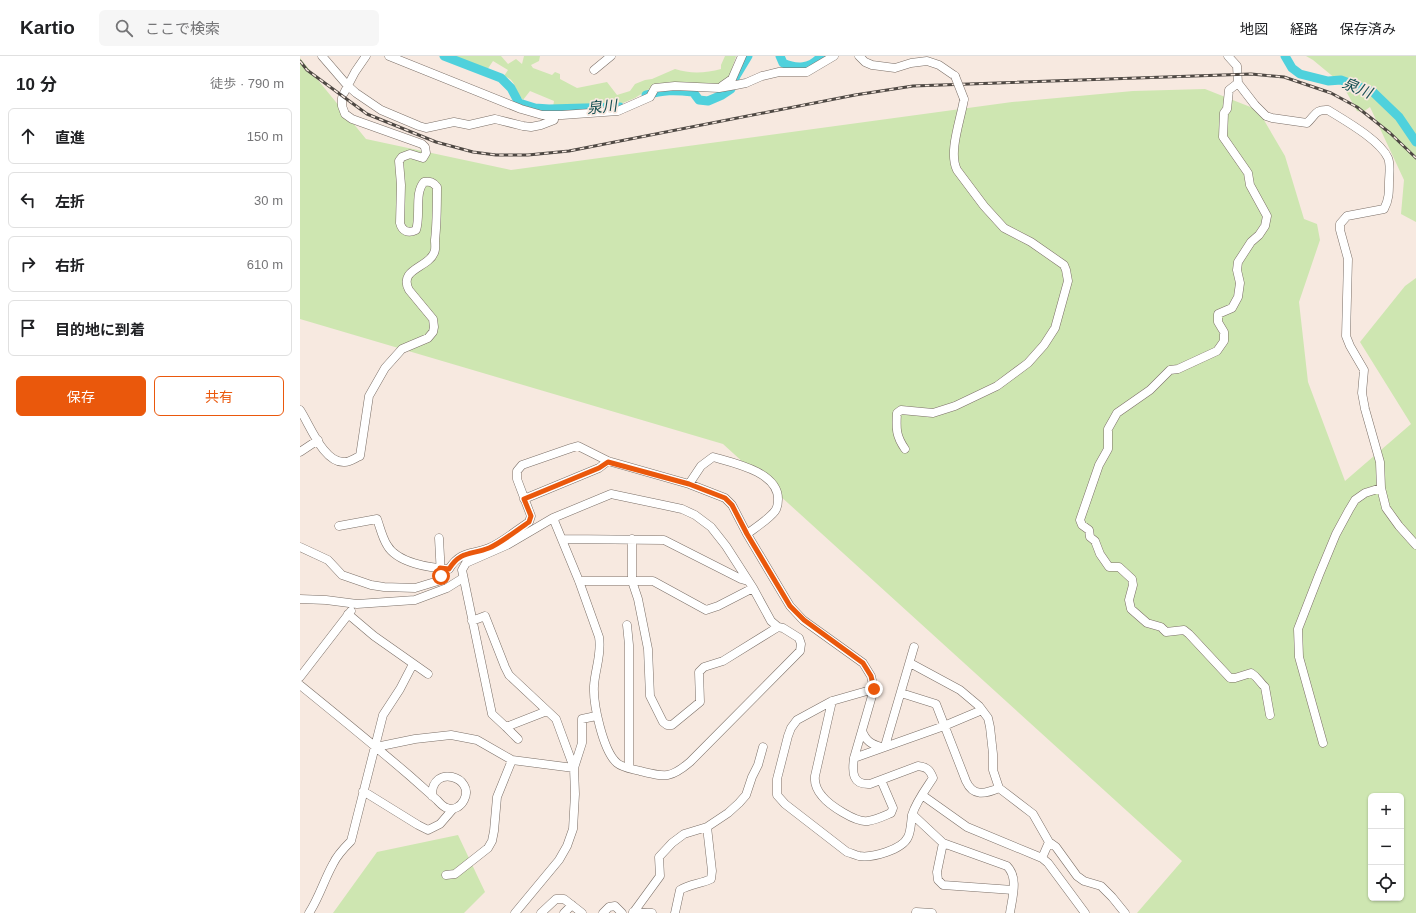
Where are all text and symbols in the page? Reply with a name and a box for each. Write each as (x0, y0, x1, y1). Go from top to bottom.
search box (99, 10, 379, 46)
text: Kartio (20, 17, 75, 38)
icon: search (113, 17, 135, 39)
text: ここで検索 (145, 20, 220, 37)
text: 地図 (1240, 21, 1268, 37)
text: 経路 (1290, 21, 1318, 37)
text: 保存済み (1340, 21, 1396, 37)
water label: 泉川 (1340, 74, 1376, 102)
text: 10 分 (16, 75, 57, 94)
text: 徒歩 · 790 m (210, 76, 284, 91)
water label: 泉川 (586, 96, 620, 117)
icon: ahead (17, 125, 39, 147)
text: 直進 (55, 129, 85, 146)
text: 150 m (247, 129, 283, 144)
icon: left (17, 189, 39, 211)
text: 左折 (55, 193, 85, 210)
text: 30 m (254, 193, 283, 208)
icon: right (17, 253, 39, 275)
text: 右折 (55, 257, 85, 274)
text: 610 m (247, 257, 283, 272)
icon: arrive (17, 317, 39, 339)
text: 目的地に到着 (55, 321, 145, 338)
button: 保存 (16, 376, 146, 416)
button: 共有 (154, 376, 284, 416)
route start (432, 567, 450, 585)
route end (865, 680, 883, 698)
map controls (1368, 793, 1404, 901)
button: + (1368, 793, 1404, 829)
button: − (1368, 829, 1404, 865)
button: locate (1368, 865, 1404, 901)

